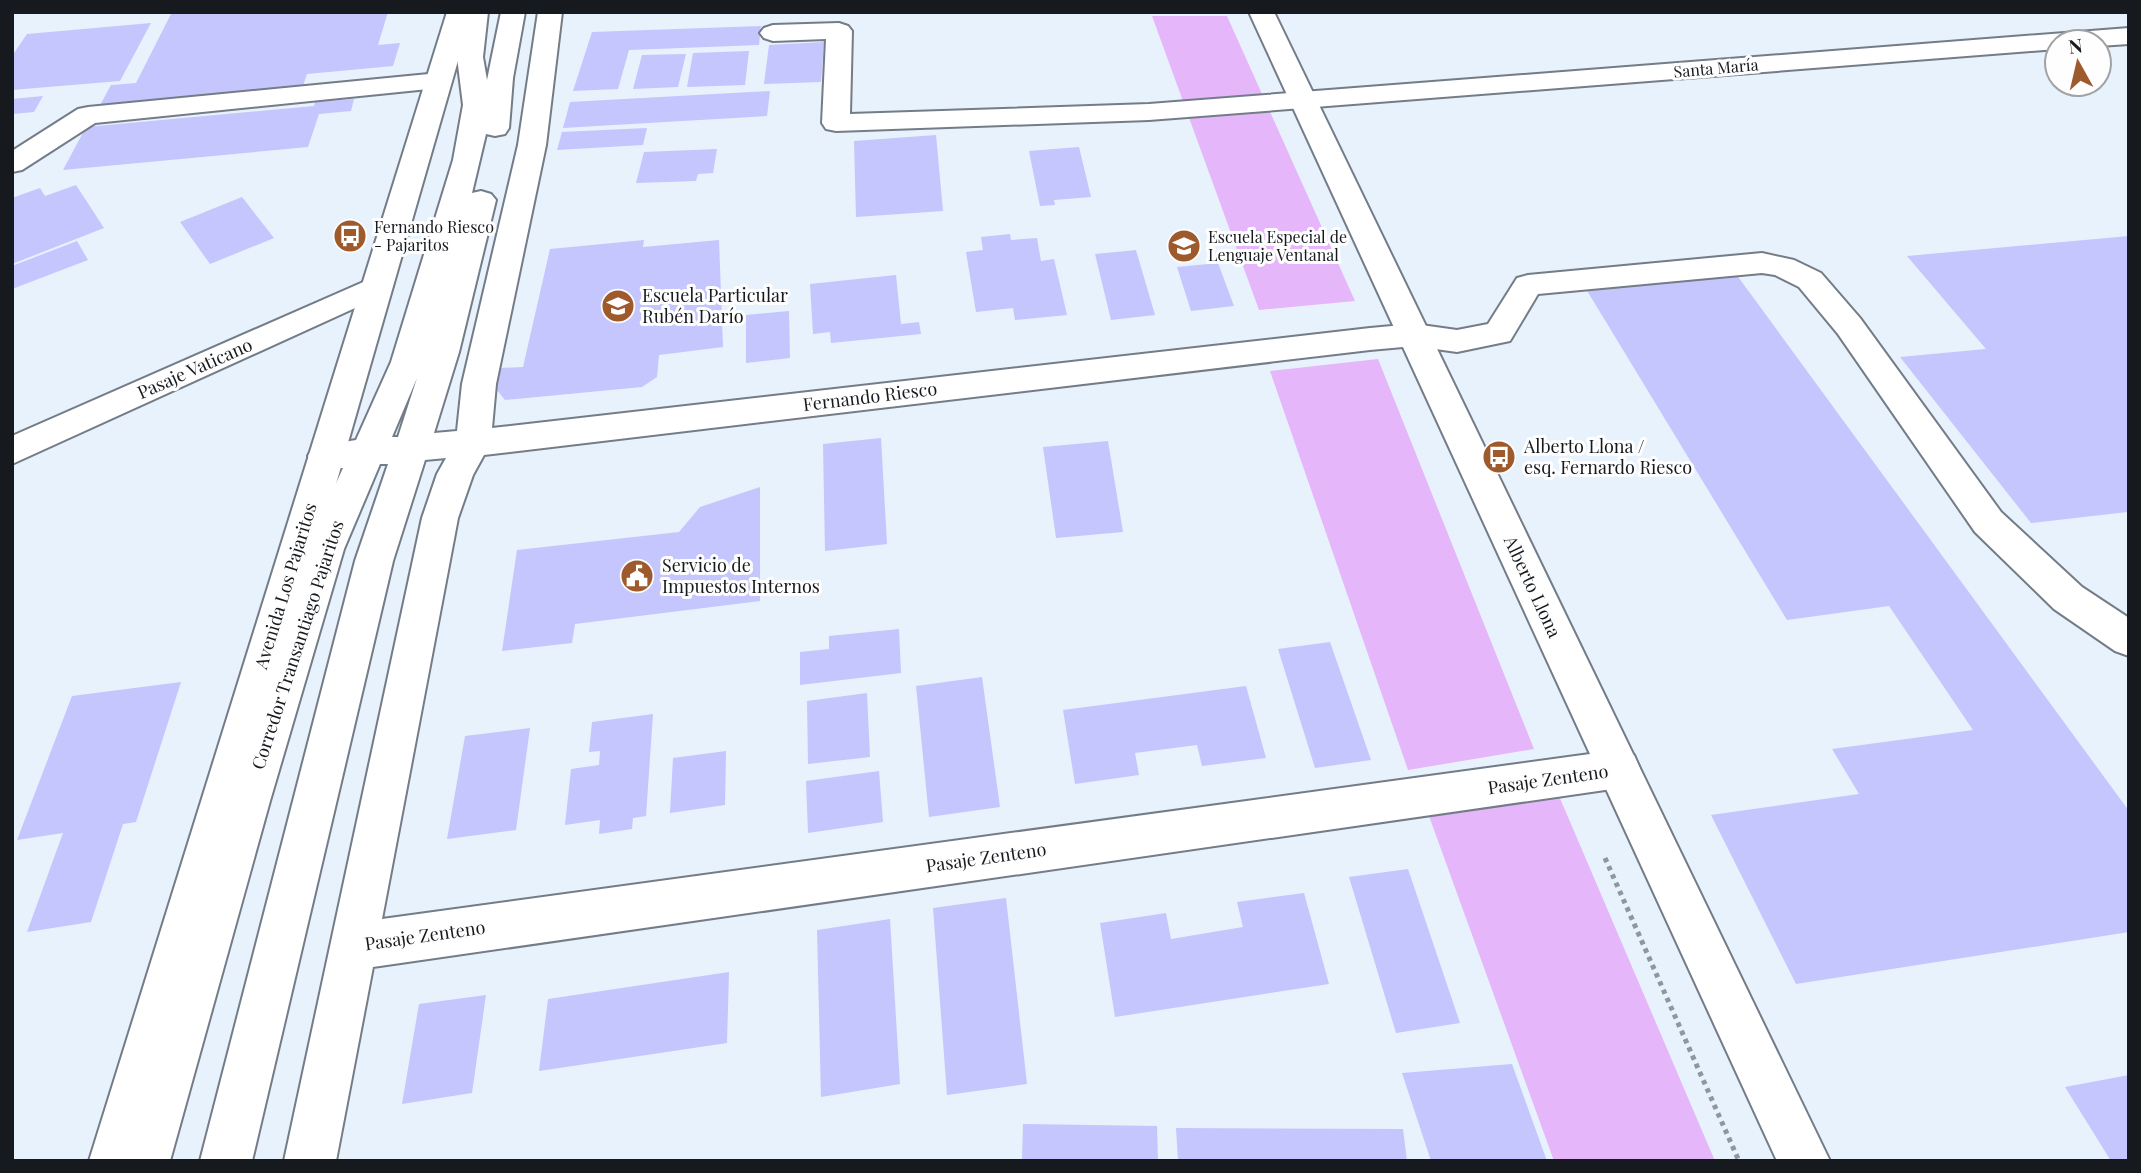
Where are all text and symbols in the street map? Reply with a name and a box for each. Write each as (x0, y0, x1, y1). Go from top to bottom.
north arrow (2043, 28, 2113, 98)
text: N (2067, 31, 2084, 59)
street label: Santa María (1673, 53, 1759, 82)
place label: Fernando Riesco - Pajaritos (374, 216, 494, 255)
bus stop icon: Fernando Riesco - Pajaritos (331, 217, 369, 255)
place label: Escuela Especial de Lenguaje Ventanal (1208, 226, 1347, 265)
school or university icon: Escuela Especial de Lenguaje Ventanal (1165, 227, 1203, 265)
place label: Escuela Particular Rubén Darío (642, 283, 788, 328)
school or university icon: Escuela Particular Rubén Darío (599, 287, 637, 325)
street label: Pasaje Vaticano (133, 332, 256, 404)
street label: Fernando Riesco (801, 376, 938, 416)
place label: Alberto Llona / esq. Fernardo Riesco (1523, 434, 1692, 479)
bus stop icon: Alberto Llona / esq. Fernardo Riesco (1480, 438, 1518, 476)
street label: Avenida Los Pajaritos (248, 500, 322, 673)
street label: Corredor Transantiago Pajaritos (245, 517, 349, 772)
street label: Alberto Llona (1498, 531, 1567, 641)
place label: Servicio de Impuestos Internos (662, 553, 820, 598)
public building icon: Servicio de Impuestos Internos (618, 557, 656, 595)
street label: Pasaje Zenteno (1486, 759, 1610, 799)
street label: Pasaje Zenteno (924, 837, 1048, 877)
street label: Pasaje Zenteno (363, 915, 487, 955)

